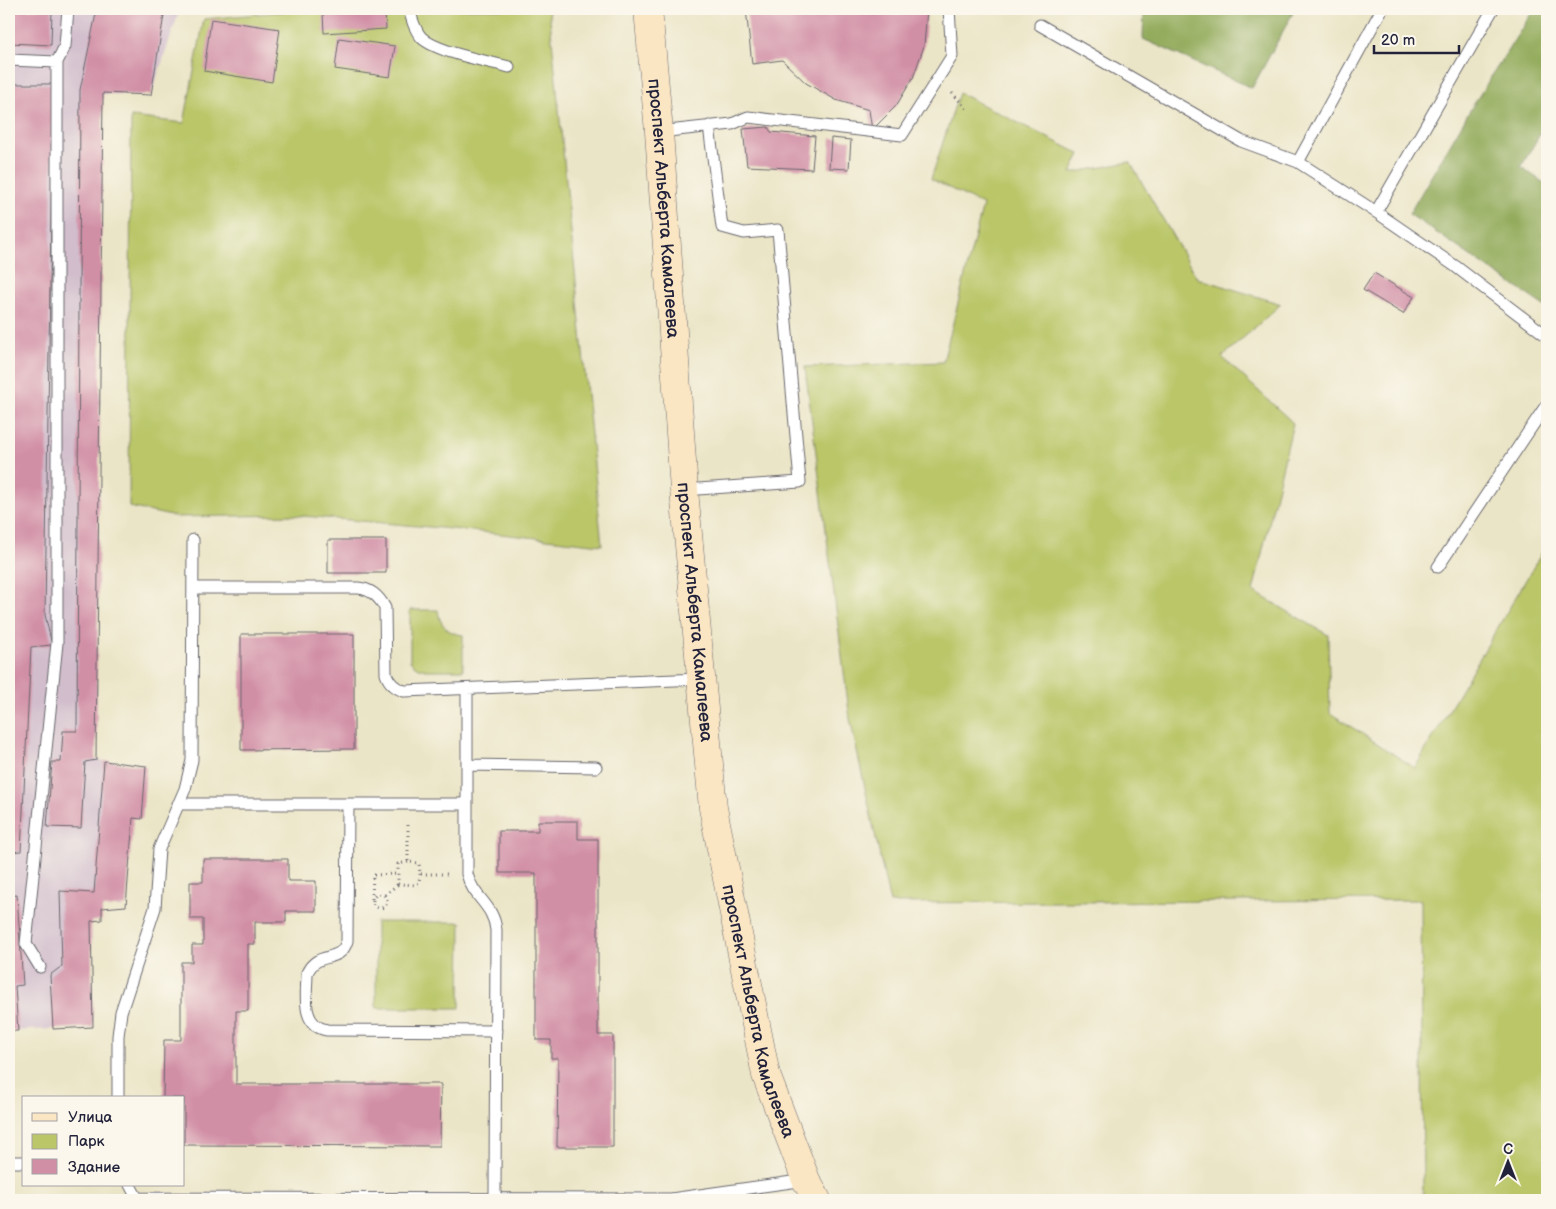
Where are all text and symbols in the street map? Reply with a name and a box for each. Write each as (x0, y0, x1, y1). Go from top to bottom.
scale bar (1374, 22, 1458, 54)
text: 20 m (1381, 31, 1415, 50)
street label: проспект Альберта Камалеева (643, 78, 683, 339)
street label: проспект Альберта Камалеева (672, 482, 717, 743)
street label: проспект Альберта Камалеева (717, 883, 799, 1141)
legend (22, 1096, 185, 1186)
text: Улица (68, 1108, 113, 1127)
text: Парк (68, 1132, 105, 1151)
north arrow (1484, 1136, 1534, 1186)
text: С (1503, 1141, 1513, 1158)
text: Здание (68, 1158, 120, 1177)

